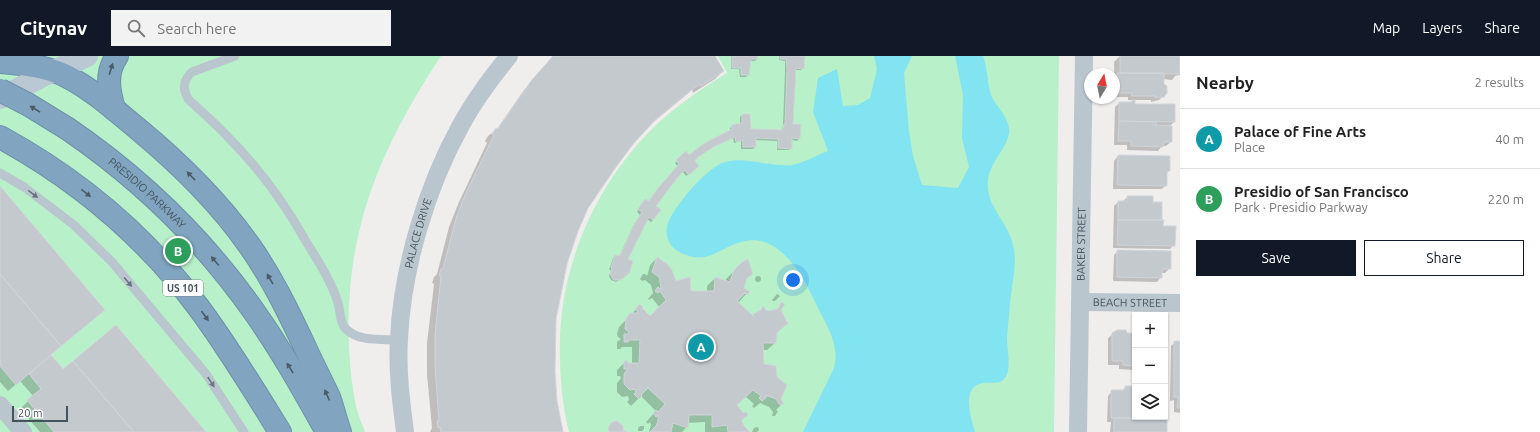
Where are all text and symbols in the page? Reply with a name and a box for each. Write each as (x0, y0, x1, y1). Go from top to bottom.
search box (111, 10, 391, 46)
text: Citynav (20, 17, 87, 39)
icon: search (125, 17, 147, 39)
text: Search here (157, 20, 237, 37)
text: Map (1373, 20, 1400, 36)
text: Layers (1422, 20, 1462, 36)
text: Share (1484, 20, 1520, 36)
one-way arrow (108, 62, 114, 74)
north arrow (1084, 68, 1120, 104)
text: Nearby (1196, 73, 1254, 92)
text: 2 results (1474, 75, 1524, 89)
one-way arrow (29, 105, 41, 112)
text: Palace of Fine Arts (1234, 123, 1366, 140)
text: A (1204, 132, 1214, 146)
text: 40 m (1495, 132, 1524, 146)
text: Place (1234, 140, 1265, 154)
street label: PRESIDIO PARKWAY (106, 155, 189, 231)
one-way arrow (186, 171, 195, 181)
text: Presidio of San Francisco (1234, 183, 1409, 200)
one-way arrow (80, 189, 91, 197)
one-way arrow (28, 190, 38, 198)
text: B (1205, 192, 1213, 206)
text: 220 m (1488, 192, 1524, 206)
street label: PALACE DRIVE (402, 197, 434, 270)
text: Park · Presidio Parkway (1234, 200, 1368, 214)
street label: BAKER STREET (1074, 207, 1088, 281)
pin: B (165, 236, 191, 266)
button: Save (1196, 240, 1356, 276)
button: Share (1364, 240, 1524, 276)
one-way arrow (211, 256, 220, 267)
your location (783, 270, 803, 290)
one-way arrow (267, 273, 274, 285)
one-way arrow (124, 276, 133, 287)
road number: US 101 (163, 280, 203, 296)
street label: BEACH STREET (1093, 296, 1167, 309)
one-way arrow (201, 311, 209, 322)
map controls (1132, 312, 1168, 420)
button: + (1132, 312, 1168, 348)
pin: A (688, 332, 714, 362)
button: − (1132, 348, 1168, 384)
one-way arrow (287, 362, 294, 374)
one-way arrow (208, 376, 215, 388)
button: layers (1132, 384, 1168, 420)
one-way arrow (324, 389, 330, 401)
scale bar (12, 404, 68, 423)
text: 20 m (18, 407, 42, 419)

